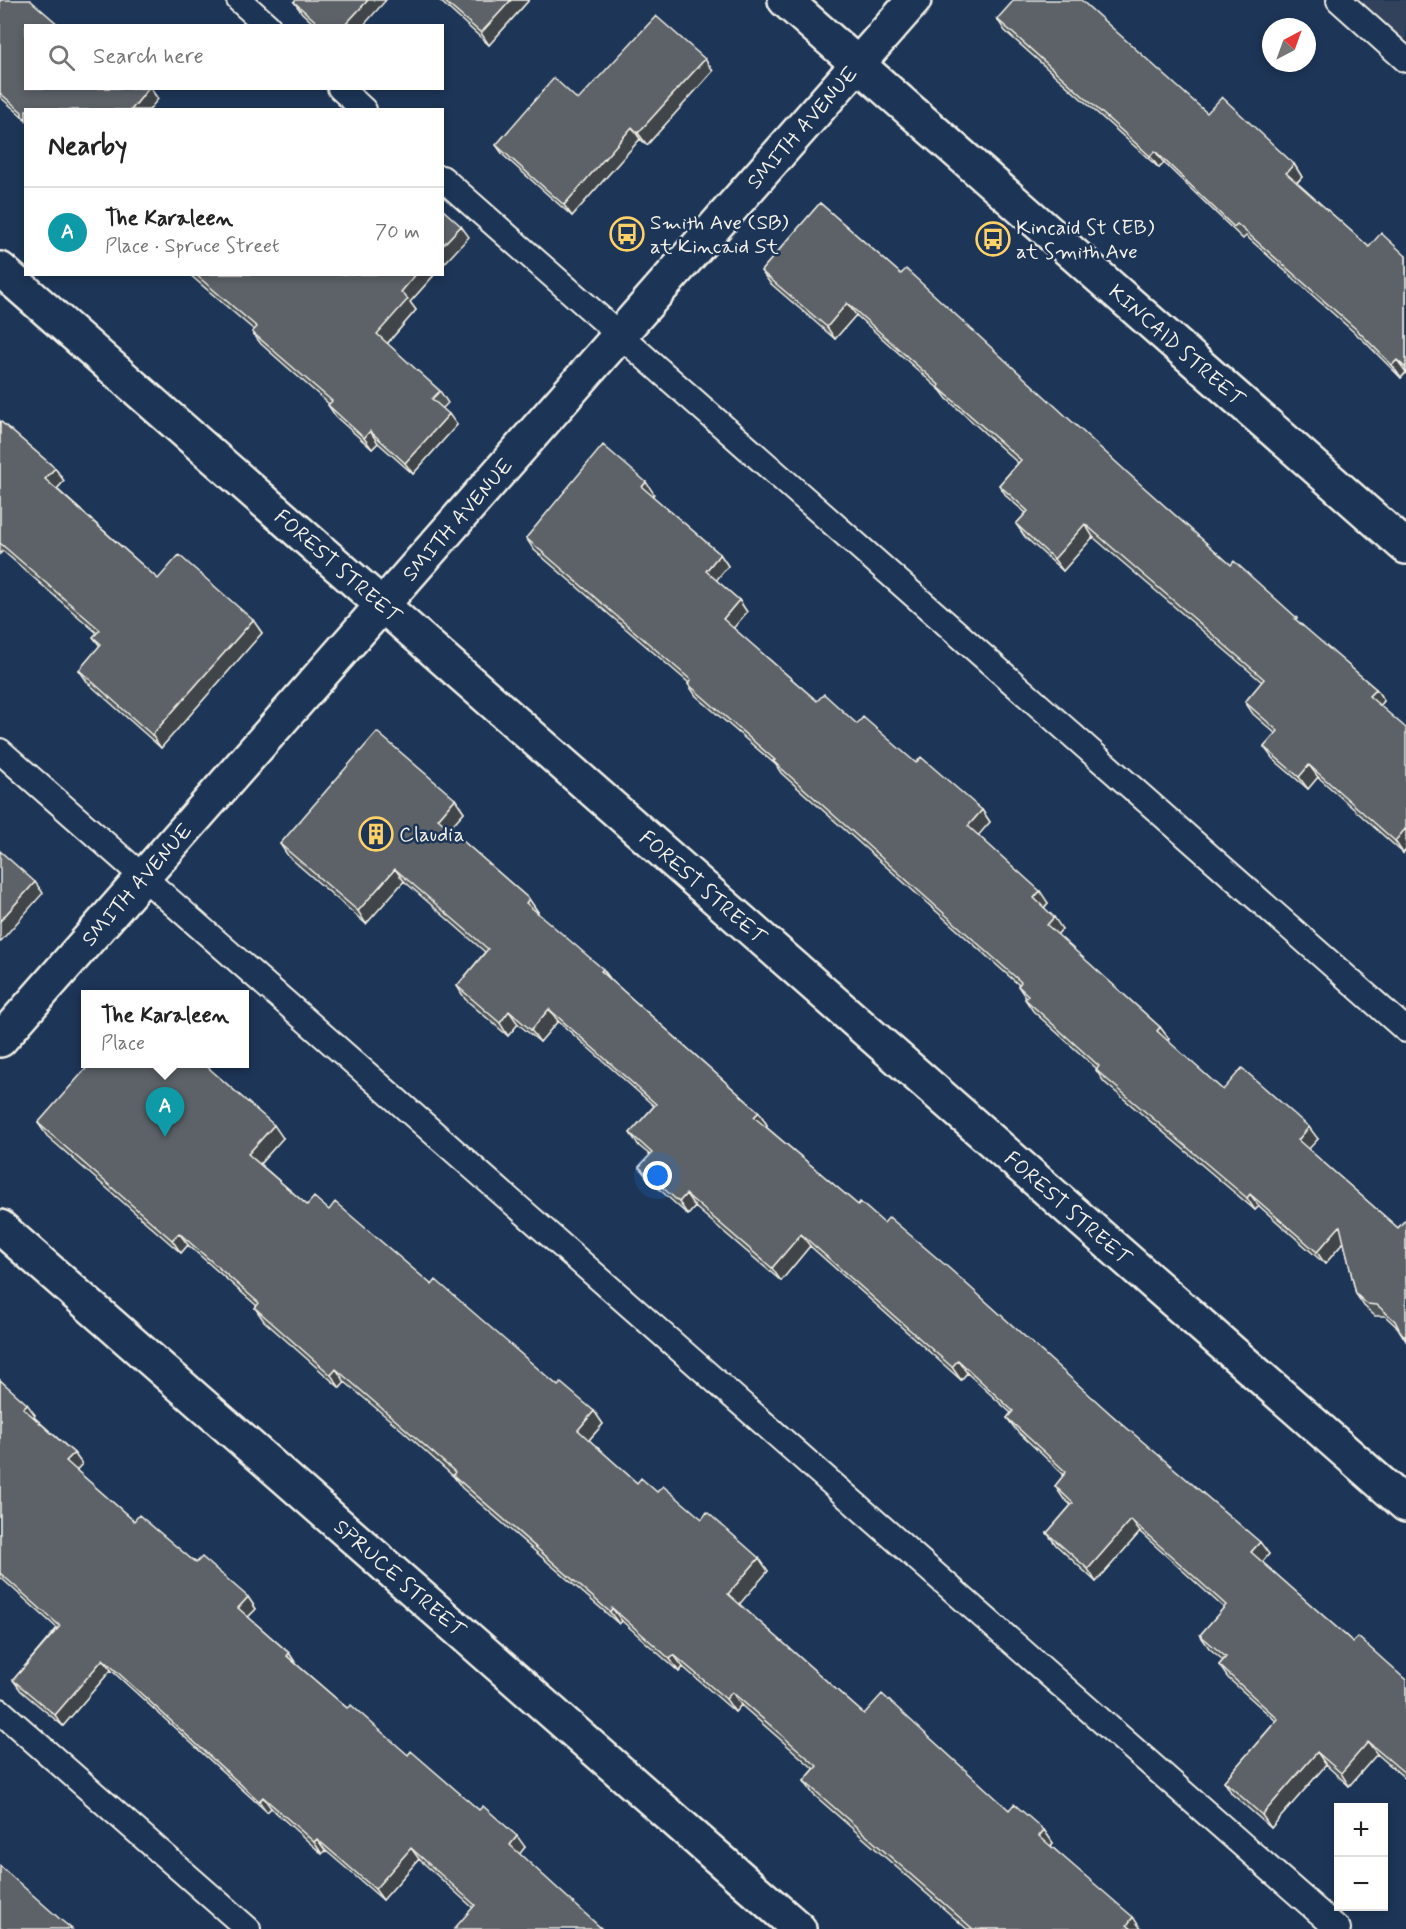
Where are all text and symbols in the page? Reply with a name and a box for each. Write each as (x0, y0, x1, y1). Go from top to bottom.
north arrow (1262, 18, 1316, 72)
search box (24, 24, 444, 90)
icon: search (45, 41, 78, 74)
text: Search here (93, 43, 204, 71)
street label: SMITH AVENUE (741, 60, 865, 196)
text: Nearby (48, 130, 127, 164)
text: The Karaleen (105, 205, 233, 233)
place label: Smith Ave (SB) at Kincaid St (650, 209, 789, 261)
place label: Kincaid St (EB) at Smith Ave (1016, 214, 1155, 266)
bus stop icon: Smith Ave (SB) at Kincaid St (609, 216, 645, 252)
text: A (61, 219, 74, 246)
text: 70 m (375, 219, 420, 246)
bus stop icon: Kincaid St (EB) at Smith Ave (975, 221, 1011, 257)
text: Place · Spruce Street (105, 233, 280, 260)
street label: KINCAID STREET (1102, 278, 1250, 414)
street label: SMITH AVENUE (396, 453, 520, 588)
street label: FOREST STREET (268, 504, 407, 631)
building icon: Claudia (358, 816, 394, 852)
street label: SMITH AVENUE (76, 818, 199, 953)
place label: Claudia (399, 821, 465, 849)
street label: FOREST STREET (633, 824, 772, 952)
popup (81, 990, 249, 1068)
text: The Karaleen (101, 1002, 229, 1030)
text: Place (101, 1030, 145, 1057)
pin: A (146, 1088, 184, 1137)
street label: FOREST STREET (998, 1145, 1137, 1272)
your location (643, 1161, 672, 1190)
street label: SPRUCE STREET (327, 1514, 471, 1645)
map controls (1334, 1803, 1388, 1911)
button: + (1334, 1803, 1388, 1857)
button: − (1334, 1857, 1388, 1911)

